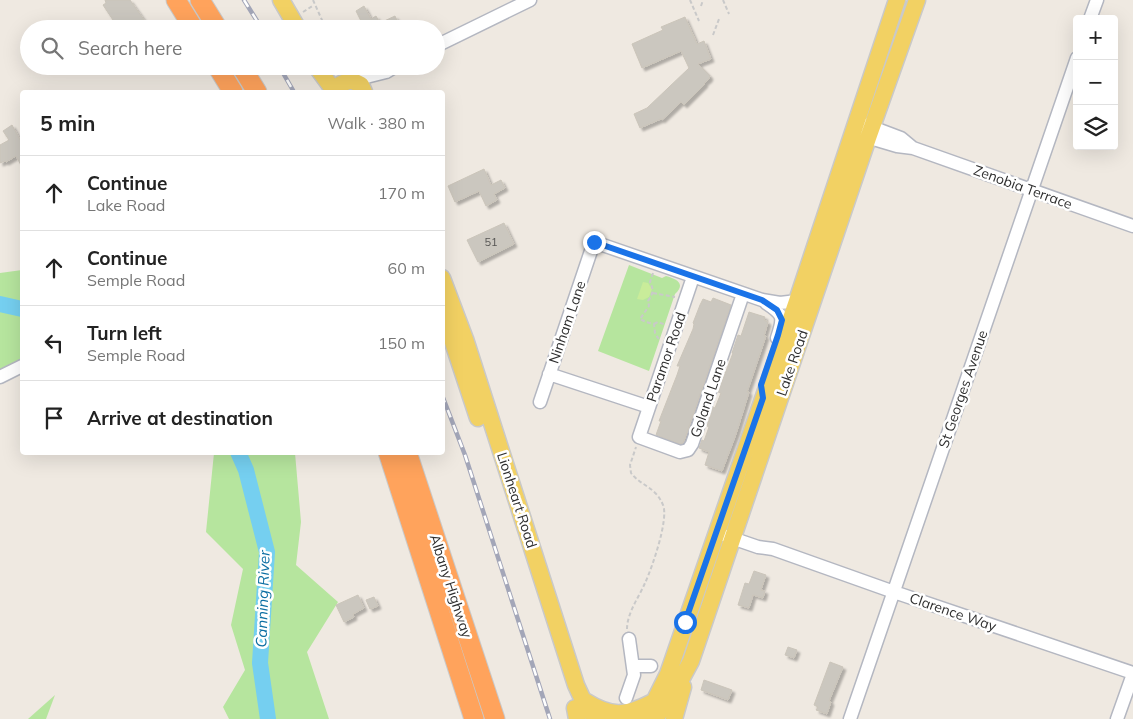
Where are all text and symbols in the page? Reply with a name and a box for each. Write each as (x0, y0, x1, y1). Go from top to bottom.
map controls (1073, 15, 1118, 150)
button: + (1073, 15, 1118, 60)
search box (20, 20, 445, 75)
icon: search (38, 34, 66, 62)
text: Search here (78, 36, 182, 60)
button: − (1073, 60, 1118, 105)
button: layers (1073, 105, 1118, 150)
text: 5 min (40, 110, 95, 136)
text: Walk · 380 m (327, 113, 425, 133)
street label: Zenobia Terrace (971, 161, 1075, 213)
text: Continue (87, 171, 167, 195)
icon: ahead (40, 179, 68, 207)
text: 170 m (378, 183, 425, 203)
text: Lake Road (87, 195, 165, 215)
route end (583, 231, 606, 254)
house number: 51 (484, 235, 498, 249)
text: Continue (87, 246, 167, 270)
icon: ahead (40, 254, 68, 282)
text: 60 m (388, 258, 425, 278)
text: Semple Road (87, 270, 185, 290)
street label: Ninham Lane (544, 278, 590, 366)
street label: Paramor Road (642, 310, 690, 404)
text: Turn left (87, 321, 162, 345)
street label: Lake Road (772, 328, 812, 398)
street label: St Georges Avenue (934, 328, 992, 450)
icon: left (40, 329, 68, 357)
text: 150 m (378, 333, 425, 353)
text: Semple Road (87, 345, 185, 365)
street label: Goland Lane (686, 356, 730, 440)
icon: arrive (40, 404, 68, 432)
text: Arrive at destination (87, 406, 273, 430)
street label: Lionheart Road (493, 450, 541, 550)
street label: Albany Highway (426, 532, 476, 641)
water label: Canning River (251, 549, 274, 648)
street label: Clarence Way (907, 589, 999, 635)
route start (674, 611, 697, 634)

